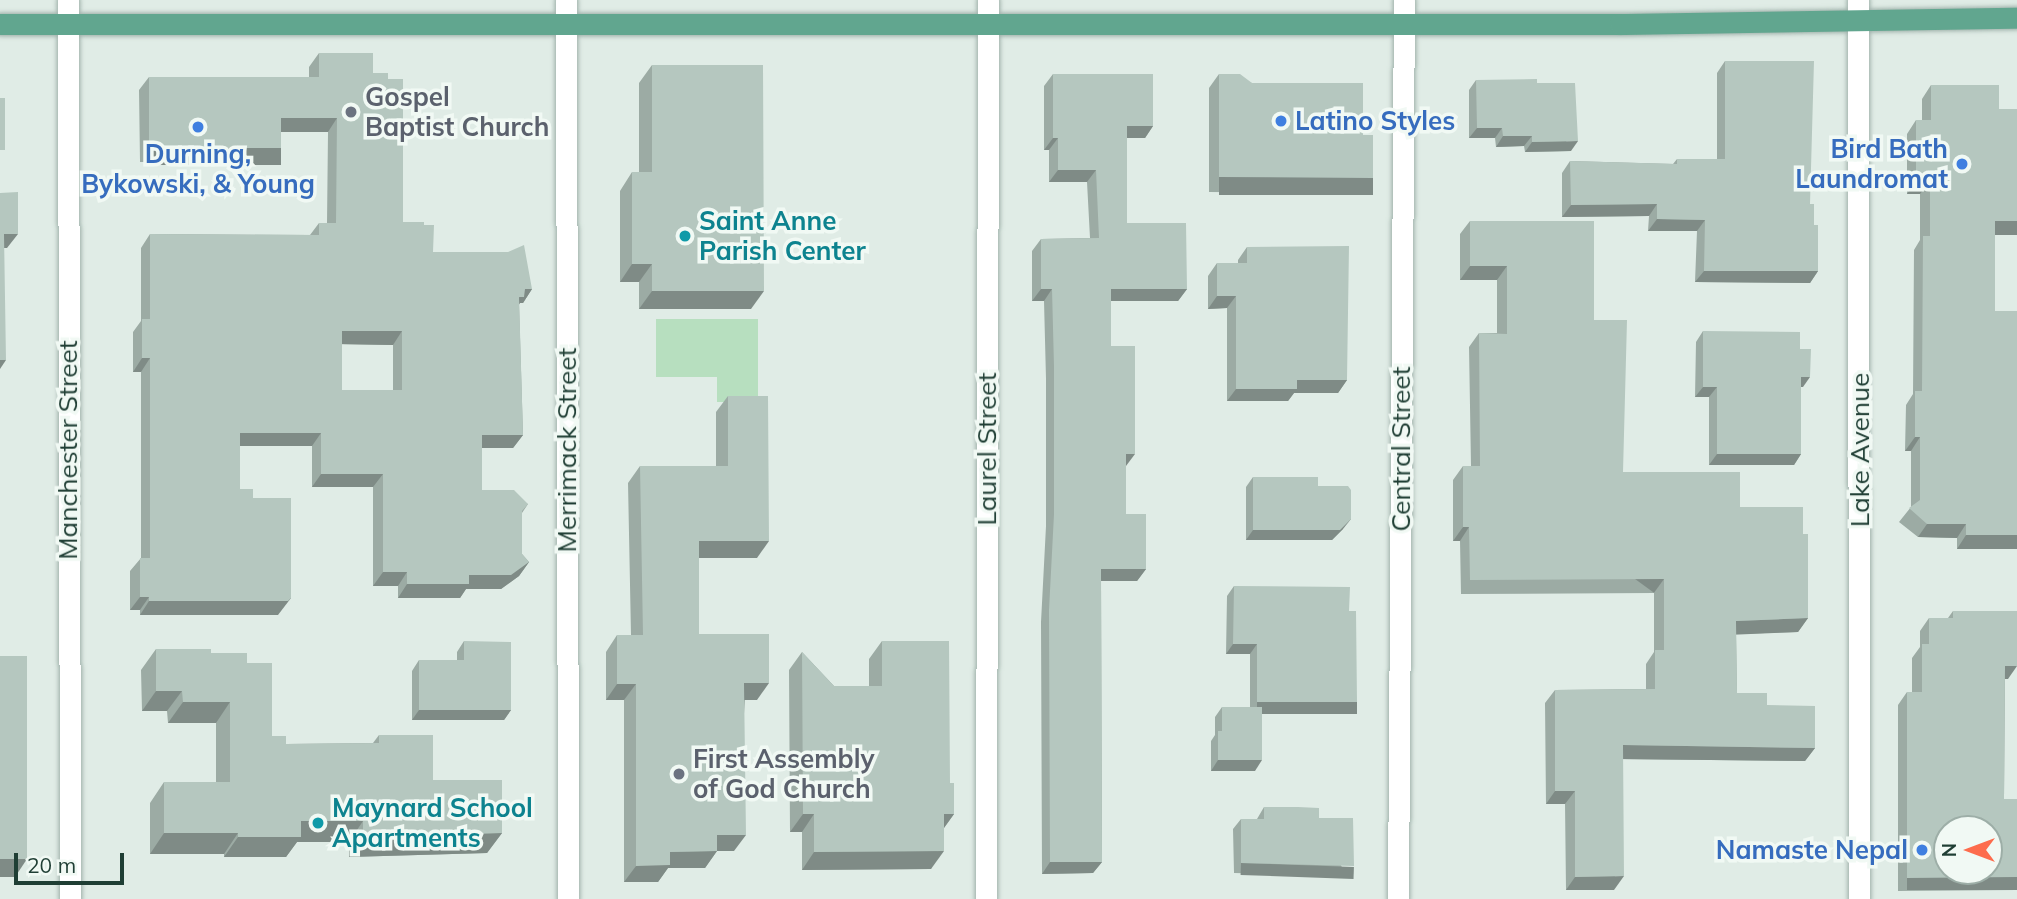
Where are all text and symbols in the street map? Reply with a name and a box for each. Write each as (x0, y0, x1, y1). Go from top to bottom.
place label: Gospel Baptist Church (365, 81, 549, 142)
marker: Gospel Baptist Church (343, 104, 359, 120)
place label: Latino Styles (1295, 105, 1455, 137)
marker: Latino Styles (1273, 113, 1289, 129)
marker: Durning, Bykowski, & Young (190, 119, 206, 135)
place label: Bird Bath Laundromat (1795, 133, 1948, 194)
place label: Durning, Bykowski, & Young (81, 138, 315, 200)
marker: Bird Bath Laundromat (1954, 156, 1970, 172)
place label: Saint Anne Parish Center (699, 205, 866, 266)
marker: Saint Anne Parish Center (677, 228, 693, 244)
street label: Manchester Street (52, 340, 84, 560)
street label: Merrimack Street (551, 348, 583, 552)
street label: Central Street (1385, 366, 1417, 532)
street label: Laurel Street (971, 372, 1003, 526)
street label: Lake Avenue (1844, 373, 1876, 527)
place label: First Assembly of God Church (693, 743, 875, 804)
marker: First Assembly of God Church (671, 766, 687, 782)
place label: Maynard School Apartments (332, 792, 533, 854)
marker: Maynard School Apartments (310, 815, 326, 831)
north arrow (1933, 815, 2003, 885)
place label: Namaste Nepal (1716, 834, 1908, 866)
scale bar (18, 839, 128, 883)
marker: Namaste Nepal (1914, 842, 1930, 858)
text: N (1937, 843, 1961, 857)
text: 20 m (27, 852, 76, 878)

